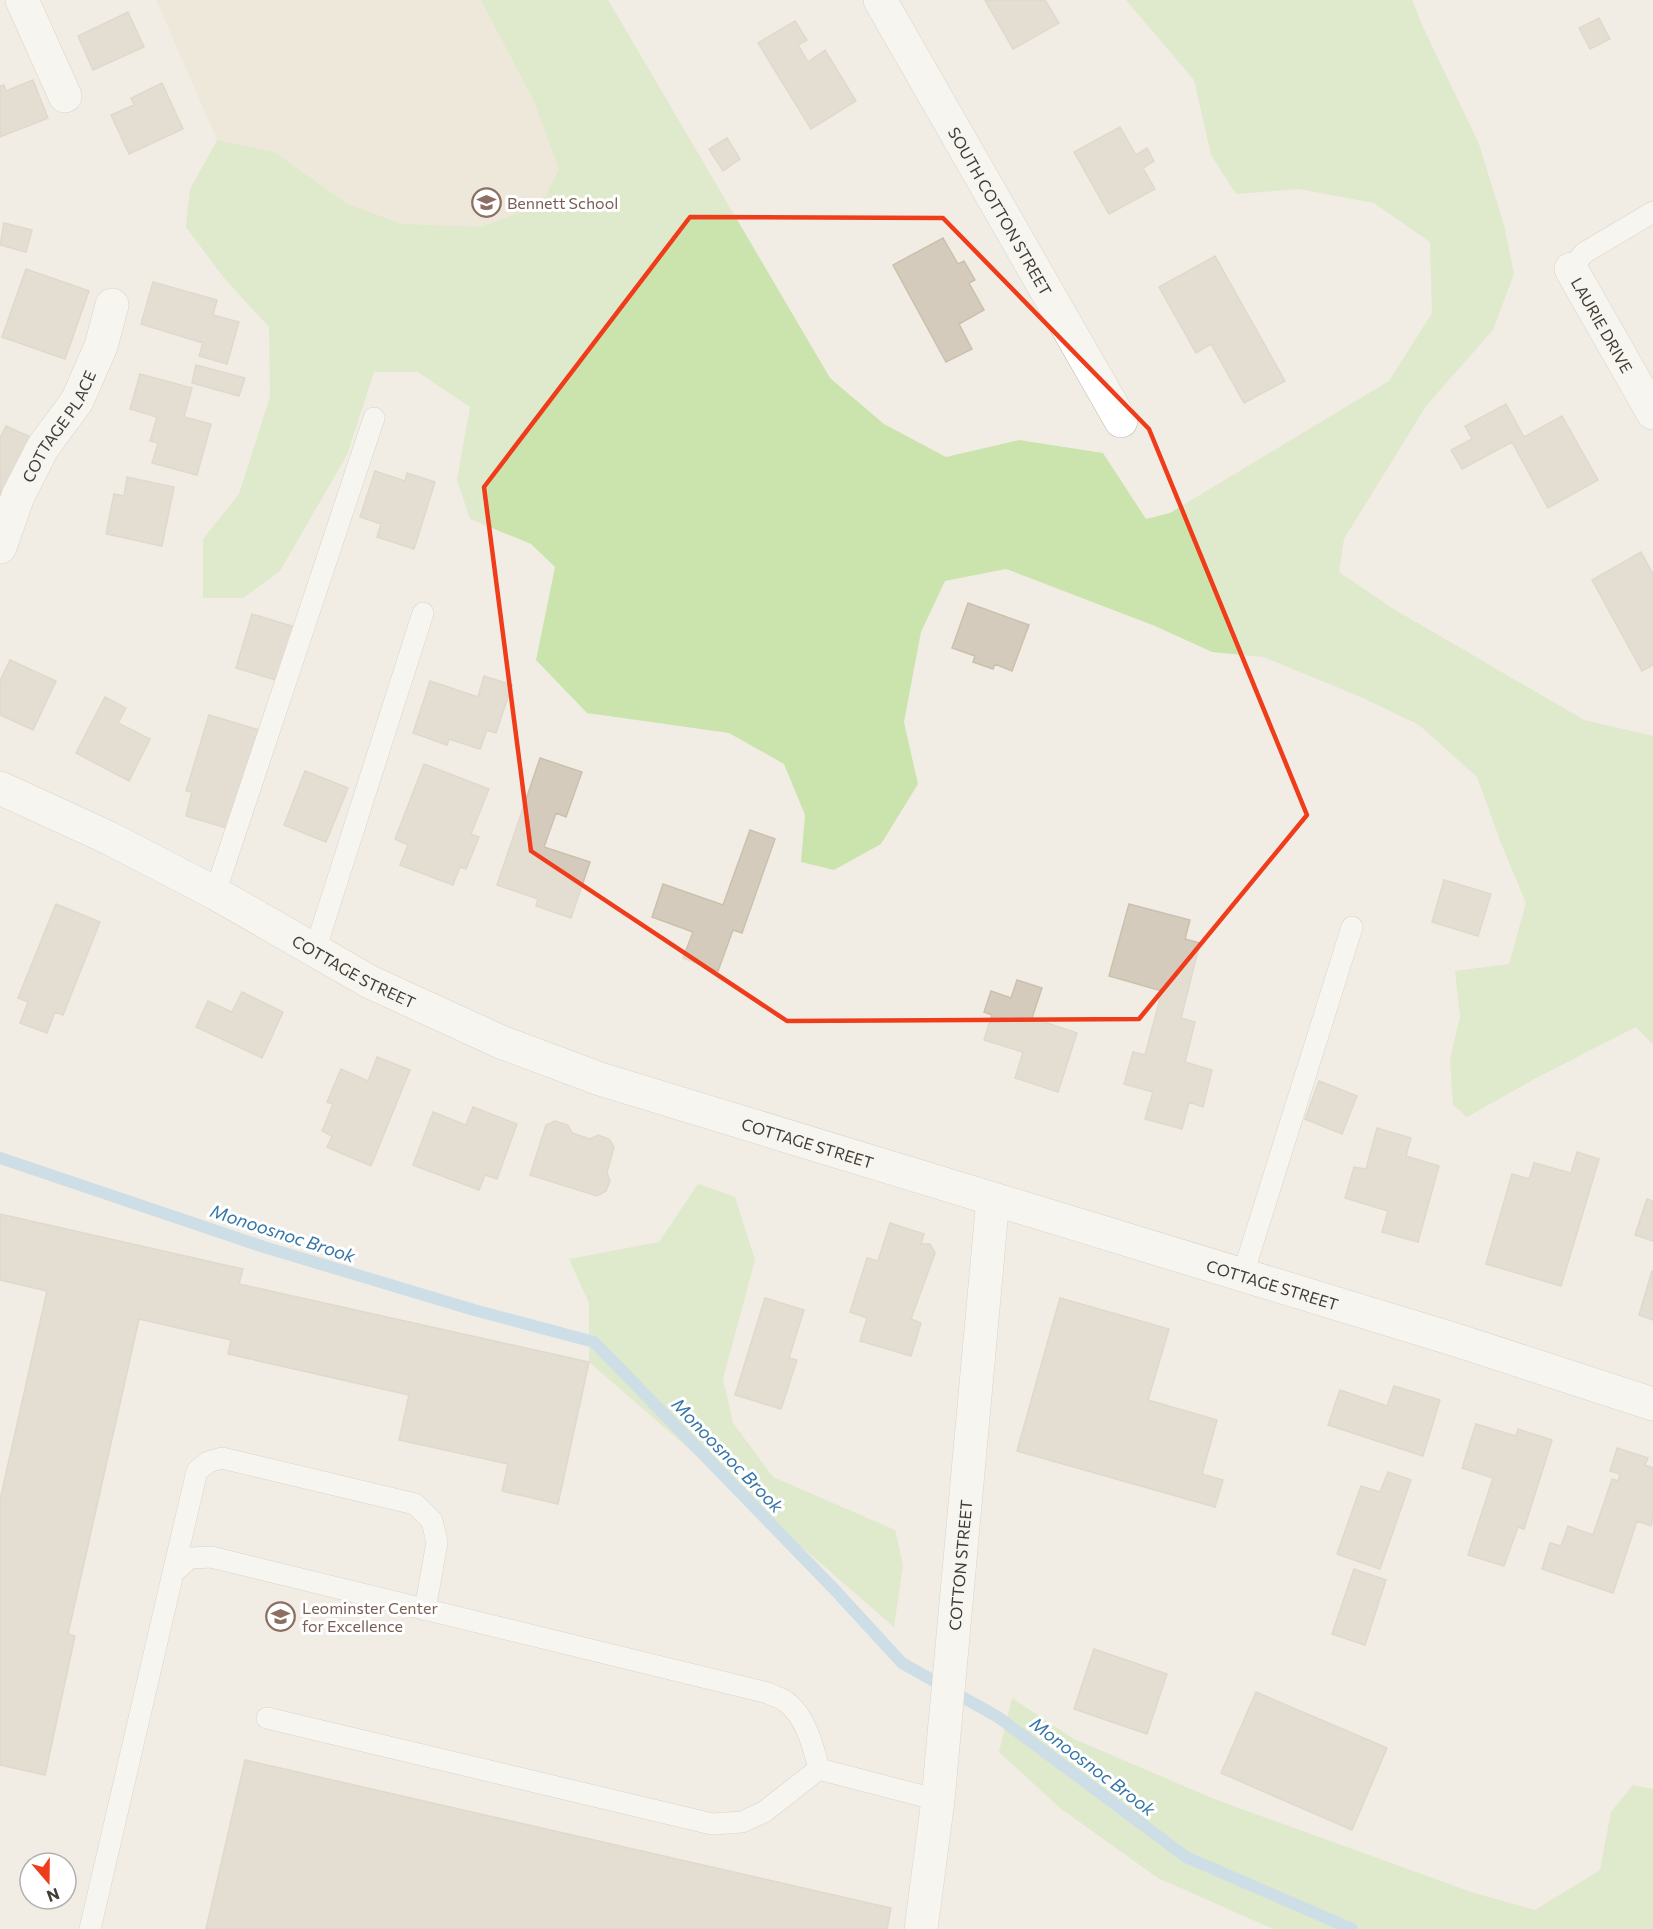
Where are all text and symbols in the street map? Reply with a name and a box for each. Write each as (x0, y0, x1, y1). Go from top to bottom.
street label: SOUTH COTTON STREET (945, 123, 1056, 298)
school or university icon: Bennett School (470, 186, 502, 218)
place label: Bennett School (507, 193, 618, 212)
street label: LAURIE DRIVE (1568, 274, 1637, 376)
street label: COTTAGE PLACE (17, 367, 99, 485)
street label: COTTAGE STREET (289, 930, 419, 1011)
street label: COTTAGE STREET (739, 1113, 876, 1171)
water label: Monoosnoc Brook (208, 1199, 359, 1267)
street label: COTTAGE STREET (1204, 1255, 1341, 1313)
water label: Monoosnoc Brook (668, 1393, 789, 1518)
street label: COTTON STREET (944, 1499, 975, 1631)
place label: Leominster Center for Excellence (302, 1598, 438, 1635)
school or university icon: Leominster Center for Excellence (265, 1600, 297, 1632)
water label: Monoosnoc Brook (1026, 1712, 1161, 1821)
north arrow (18, 1851, 78, 1911)
text: N (44, 1885, 62, 1907)

